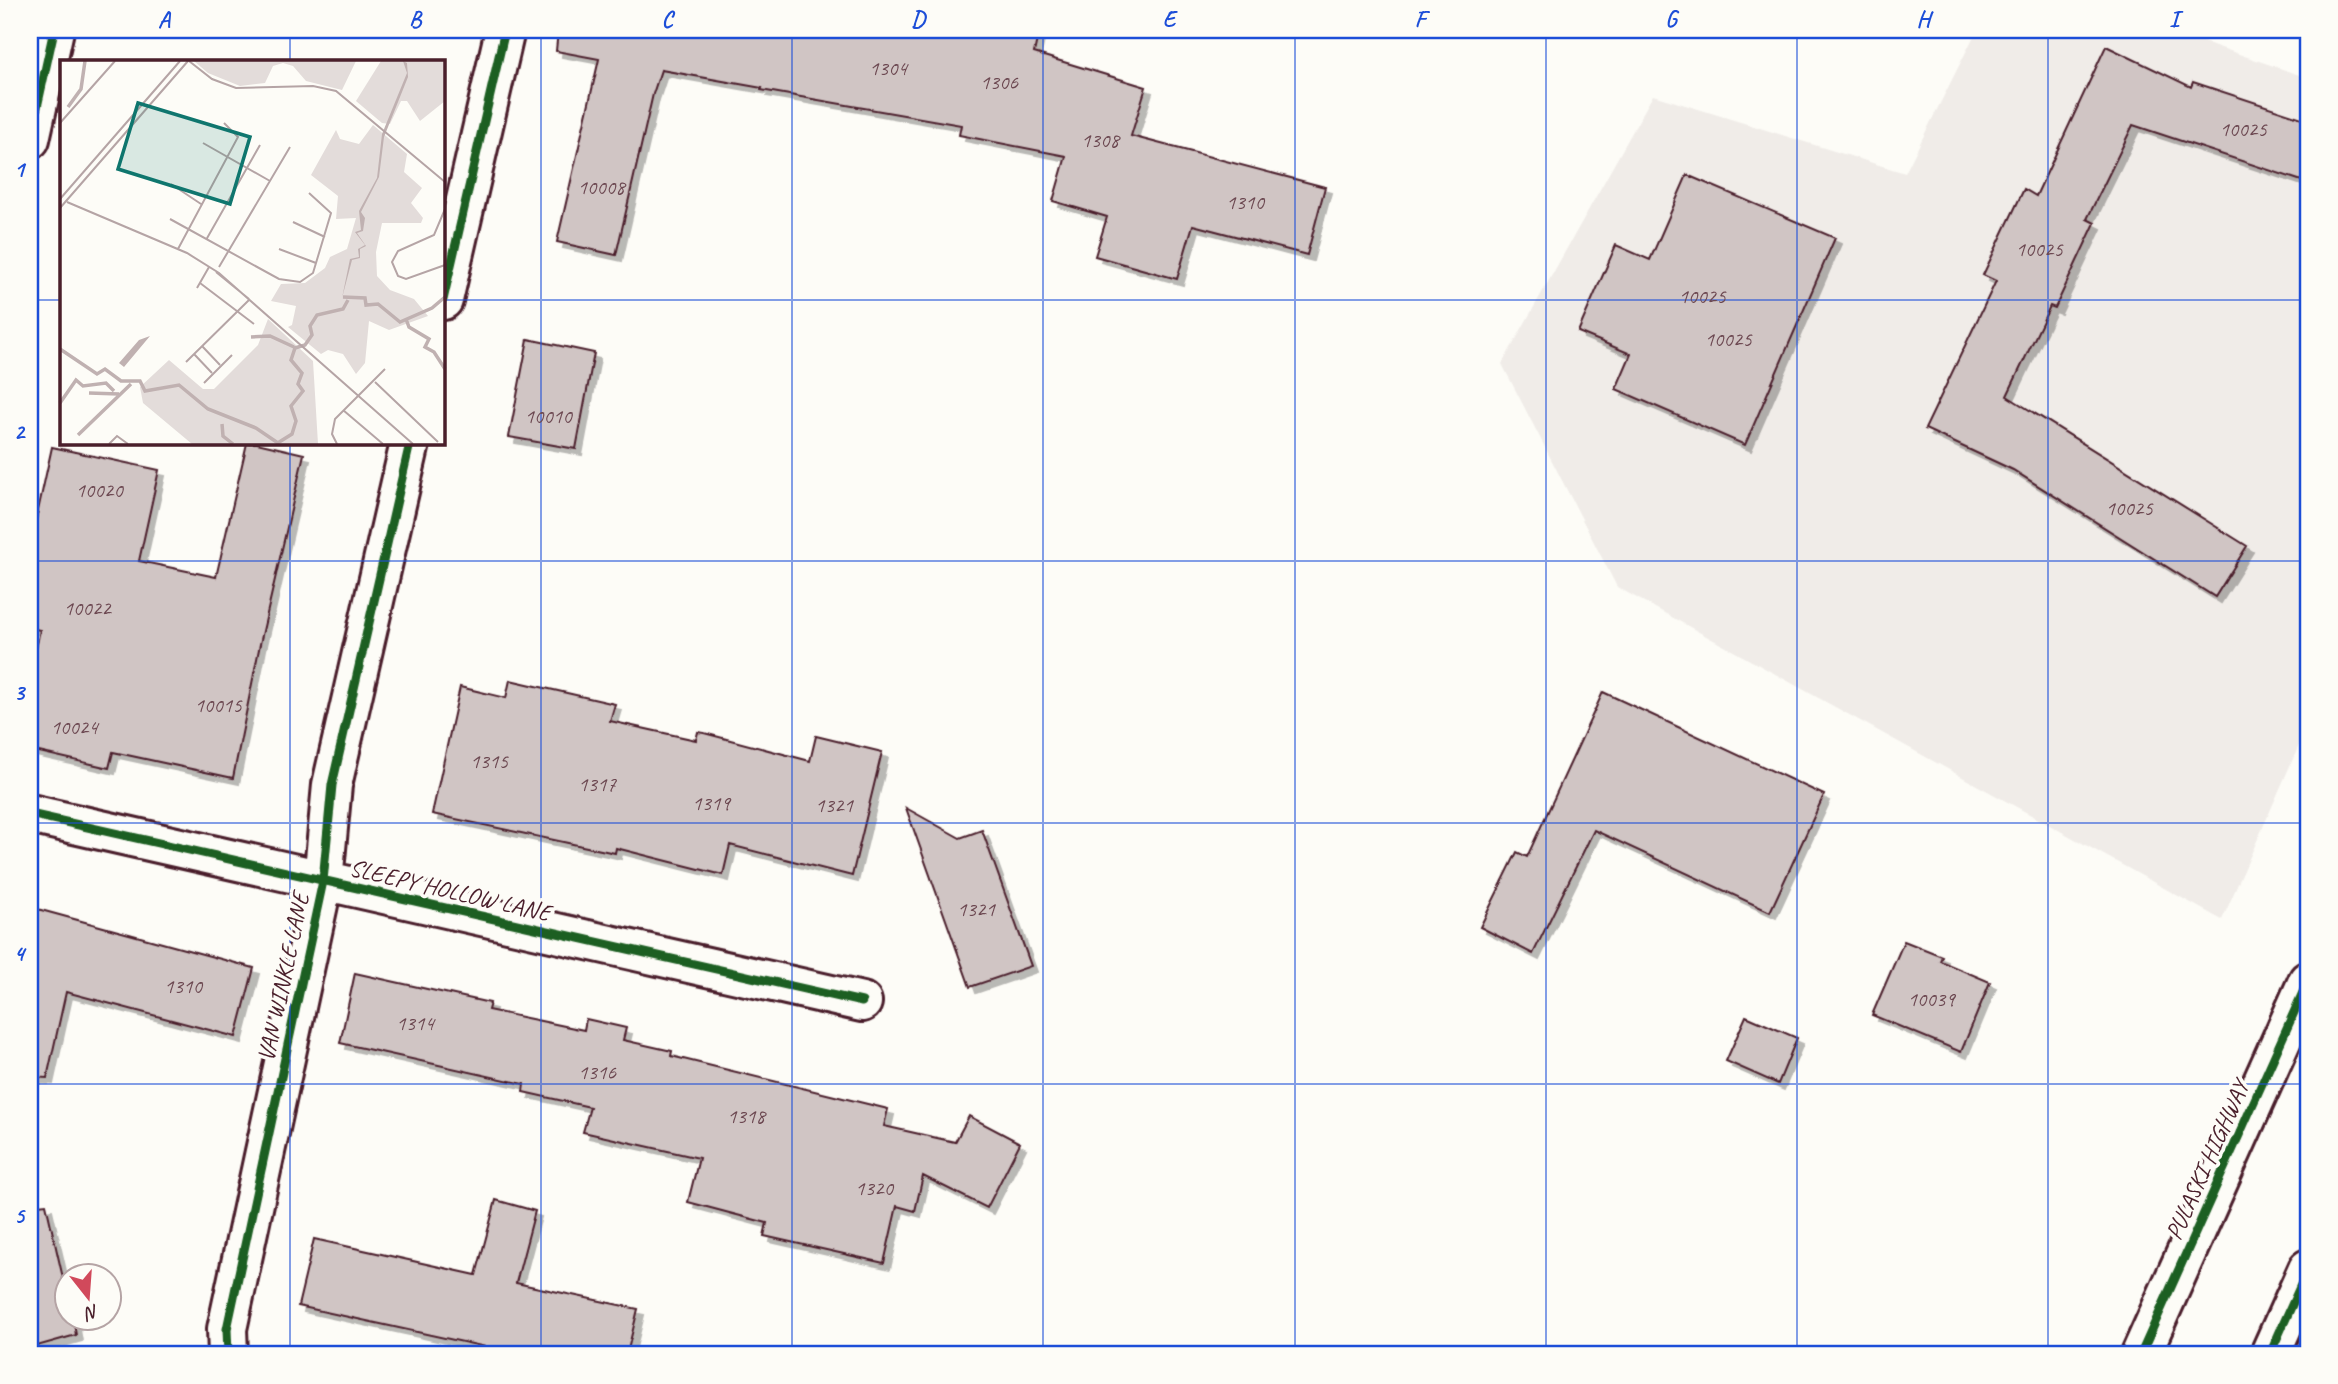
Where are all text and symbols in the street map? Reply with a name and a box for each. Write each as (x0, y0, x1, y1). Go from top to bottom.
text: A (158, 5, 172, 34)
text: B (409, 5, 423, 34)
text: C (662, 5, 676, 34)
text: D (911, 5, 927, 34)
text: E (1163, 5, 1179, 34)
text: F (1415, 5, 1431, 34)
text: G (1665, 5, 1680, 34)
text: H (1916, 5, 1934, 34)
text: I (2169, 5, 2184, 34)
house number: 1304 (869, 55, 909, 81)
inset map (60, 60, 444, 444)
house number: 1306 (980, 69, 1018, 95)
house number: 10025 (2219, 116, 2268, 142)
house number: 1308 (1081, 127, 1121, 153)
text: 1 (14, 155, 27, 184)
house number: 10008 (577, 174, 627, 200)
house number: 1310 (1226, 189, 1265, 215)
house number: 10025 (2015, 236, 2064, 262)
house number: 10025 (1678, 283, 1727, 309)
house number: 10025 (1704, 326, 1753, 352)
house number: 10010 (524, 403, 573, 429)
text: 2 (14, 417, 27, 446)
house number: 10020 (75, 477, 124, 503)
house number: 10025 (2105, 495, 2154, 521)
house number: 10022 (63, 595, 112, 621)
text: 3 (14, 678, 27, 707)
house number: 10015 (194, 692, 243, 718)
house number: 10024 (50, 714, 100, 740)
house number: 1315 (470, 748, 509, 774)
house number: 1317 (578, 771, 617, 797)
house number: 1319 (692, 790, 731, 816)
house number: 1321 (815, 792, 854, 818)
street label: SLEEPY HOLLOW LANE (347, 852, 556, 928)
street label: VAN WINKLE LANE (251, 887, 316, 1064)
house number: 1321 (957, 896, 996, 922)
text: 4 (14, 939, 27, 968)
house number: 1310 (164, 973, 203, 999)
house number: 10039 (1907, 986, 1956, 1012)
house number: 1314 (396, 1010, 436, 1036)
house number: 1316 (578, 1059, 616, 1085)
street label: PULASKI HIGHWAY (2158, 1073, 2257, 1244)
house number: 1318 (727, 1103, 767, 1129)
house number: 1320 (855, 1175, 894, 1201)
text: 5 (14, 1201, 26, 1230)
north arrow (52, 1262, 122, 1332)
text: N (80, 1299, 102, 1326)

